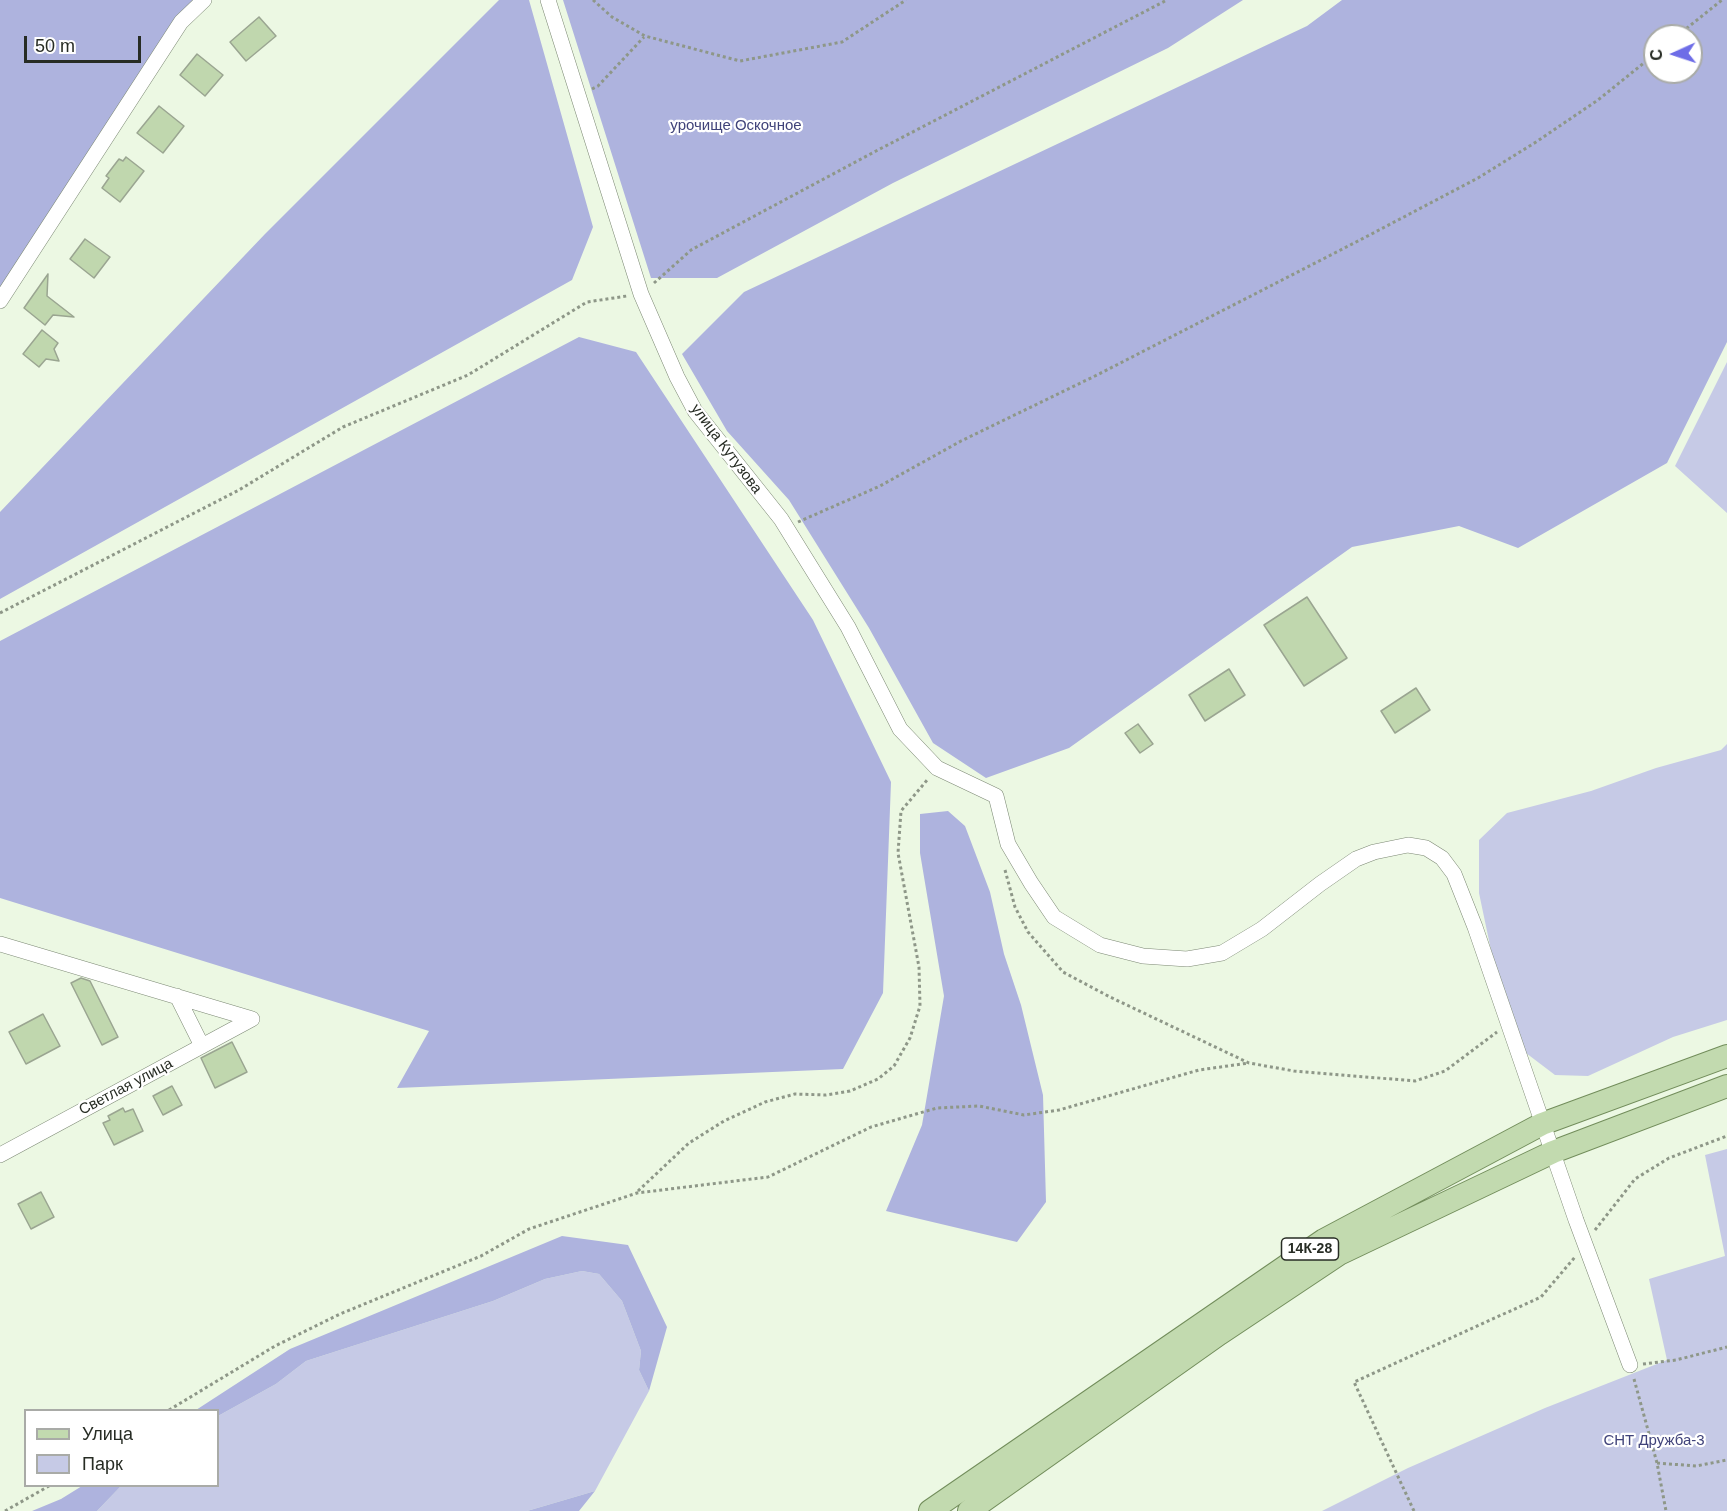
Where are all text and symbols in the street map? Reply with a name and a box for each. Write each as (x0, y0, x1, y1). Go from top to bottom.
scale bar (27, 24, 144, 62)
north arrow (1643, 24, 1703, 84)
text: 50 m (35, 36, 75, 56)
text: С (1648, 49, 1665, 61)
park label: урочище Оскочное (670, 117, 802, 135)
street label: улица Кутузова (687, 401, 765, 497)
street label: Светлая улица (76, 1055, 176, 1119)
road number: 14К-28 (1282, 1238, 1338, 1260)
legend (24, 1409, 219, 1487)
text: Улица (82, 1424, 133, 1444)
park label: СНТ Дружба-3 (1603, 1432, 1705, 1450)
text: Парк (82, 1454, 123, 1474)

